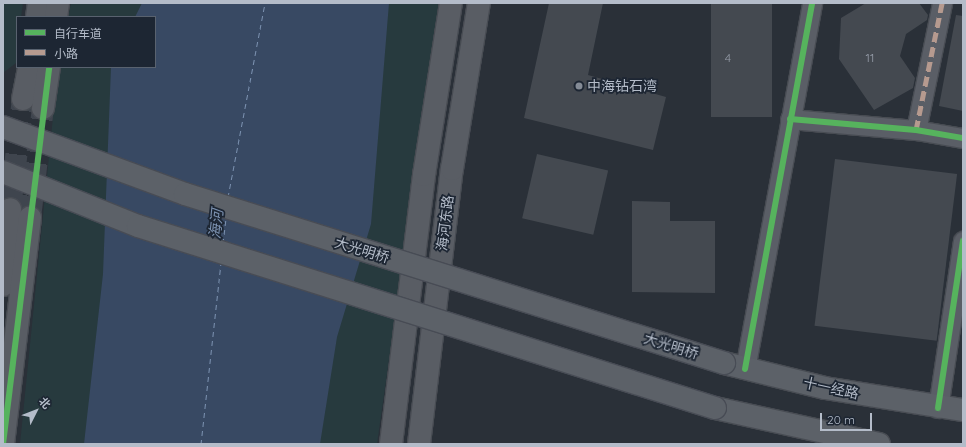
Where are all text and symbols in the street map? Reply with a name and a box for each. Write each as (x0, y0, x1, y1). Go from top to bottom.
legend (16, 16, 156, 68)
text: 自行车道 (54, 26, 102, 41)
text: 小路 (54, 46, 78, 61)
house number: 4 (725, 51, 731, 65)
house number: 11 (866, 51, 874, 65)
place label: 中海钻石湾 (587, 78, 657, 94)
marker: 中海钻石湾 (574, 81, 584, 91)
street label: 海河东路 (433, 194, 457, 252)
water label: 海河 (205, 208, 227, 240)
street label: 大光明桥 (333, 234, 391, 266)
street label: 大光明桥 (642, 330, 700, 362)
street label: 十一经路 (802, 374, 860, 402)
north arrow (16, 391, 56, 431)
text: 北 (36, 394, 54, 412)
scale bar (822, 405, 874, 431)
text: 20 m (827, 412, 855, 427)

